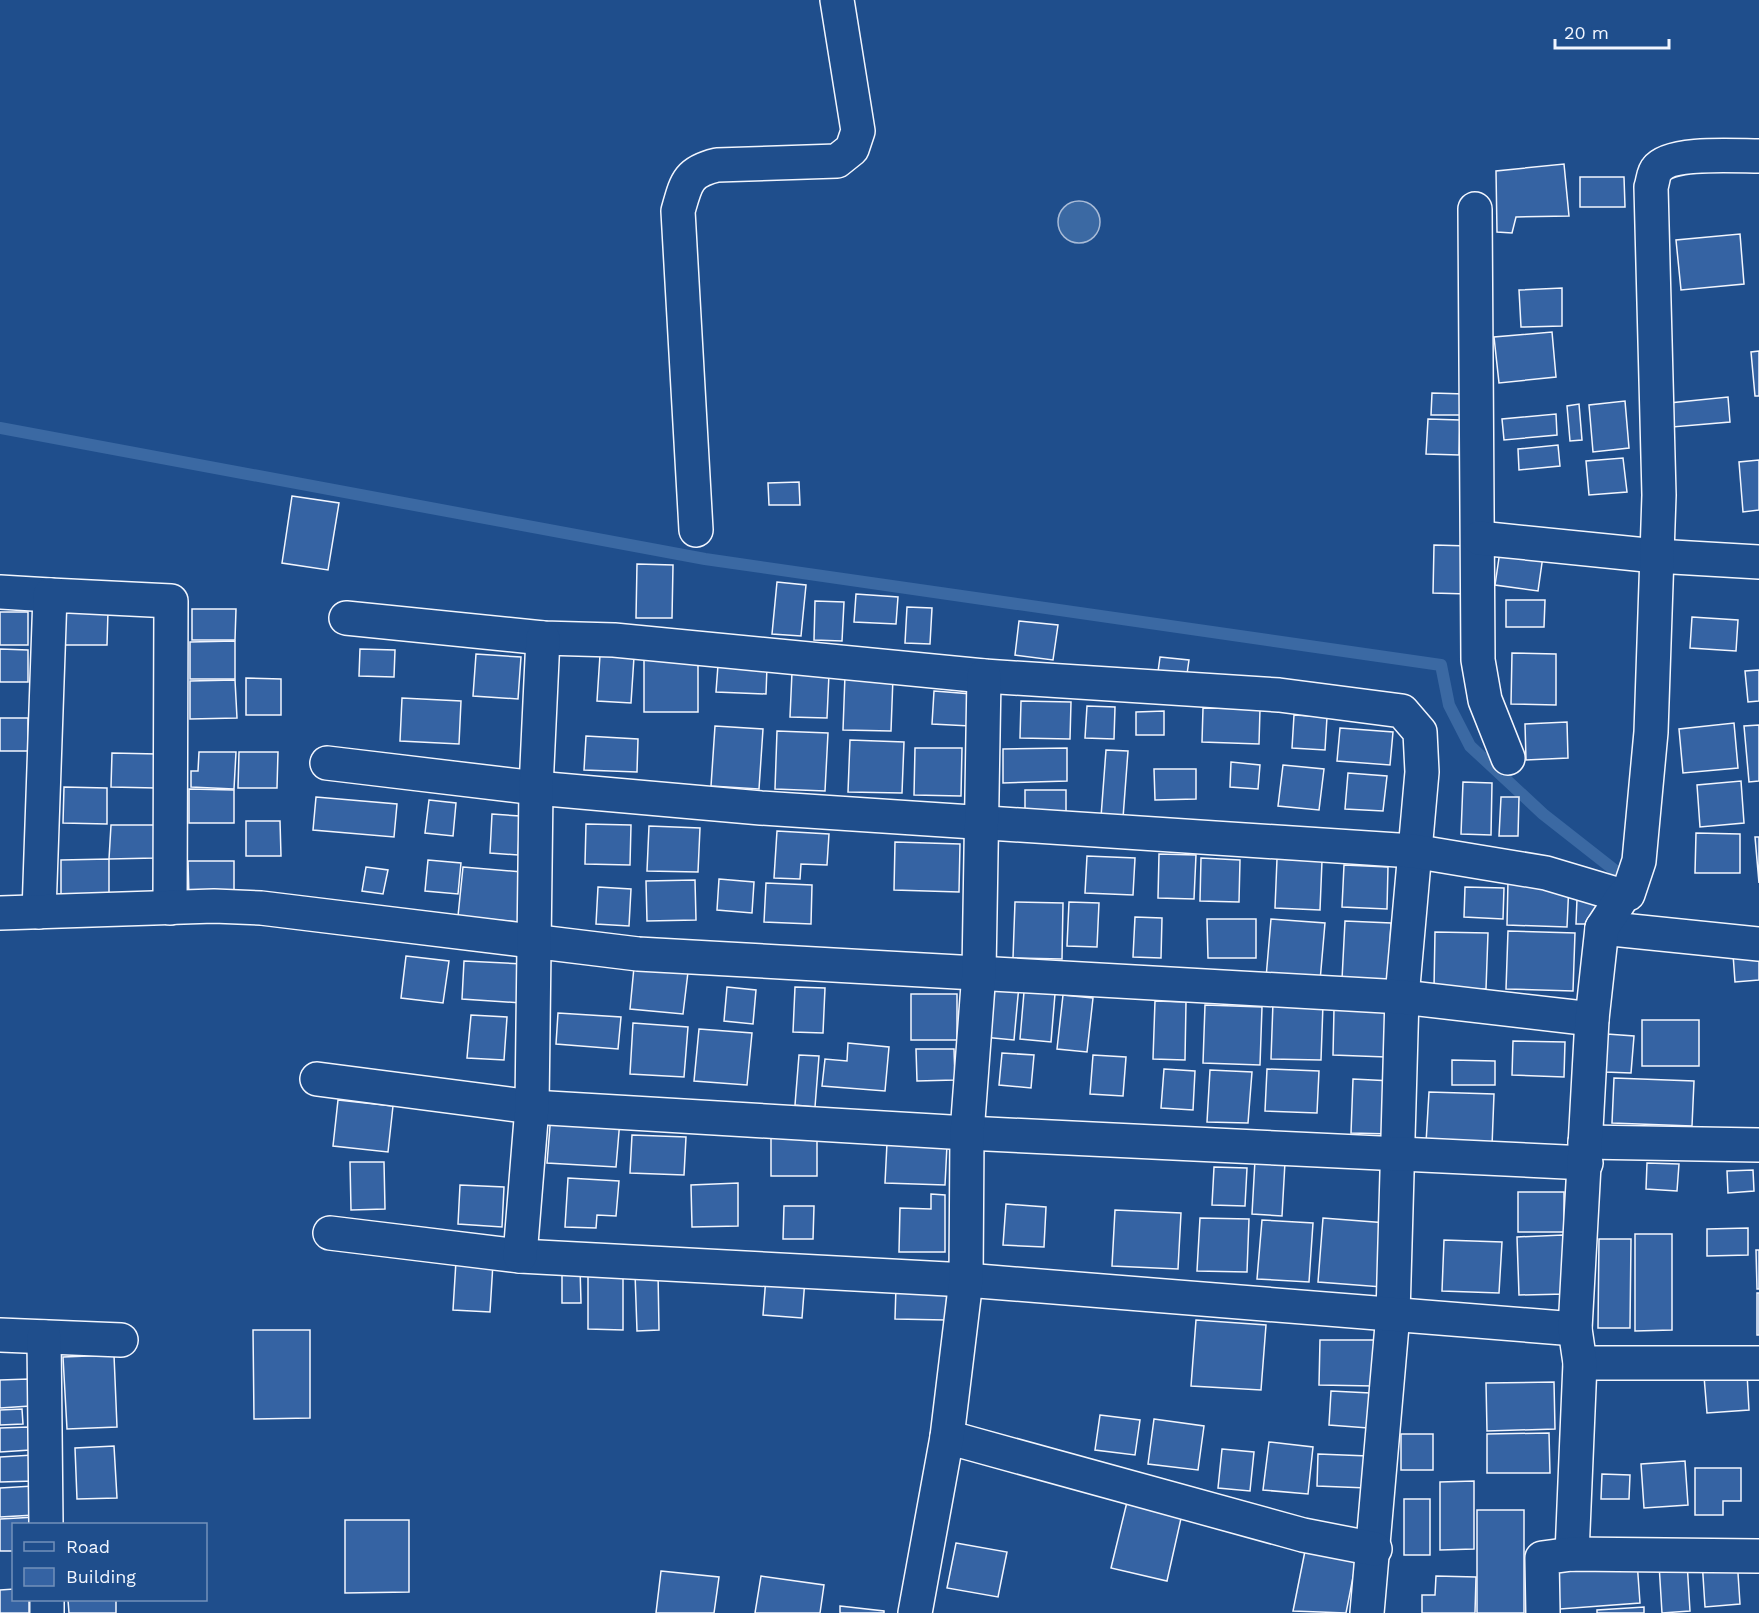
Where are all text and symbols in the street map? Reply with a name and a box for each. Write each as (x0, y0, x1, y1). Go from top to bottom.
scale bar (1555, 12, 1669, 50)
text: 20 m (1564, 22, 1609, 43)
legend (12, 1523, 207, 1601)
text: Road (66, 1536, 110, 1557)
text: Building (66, 1566, 136, 1587)

